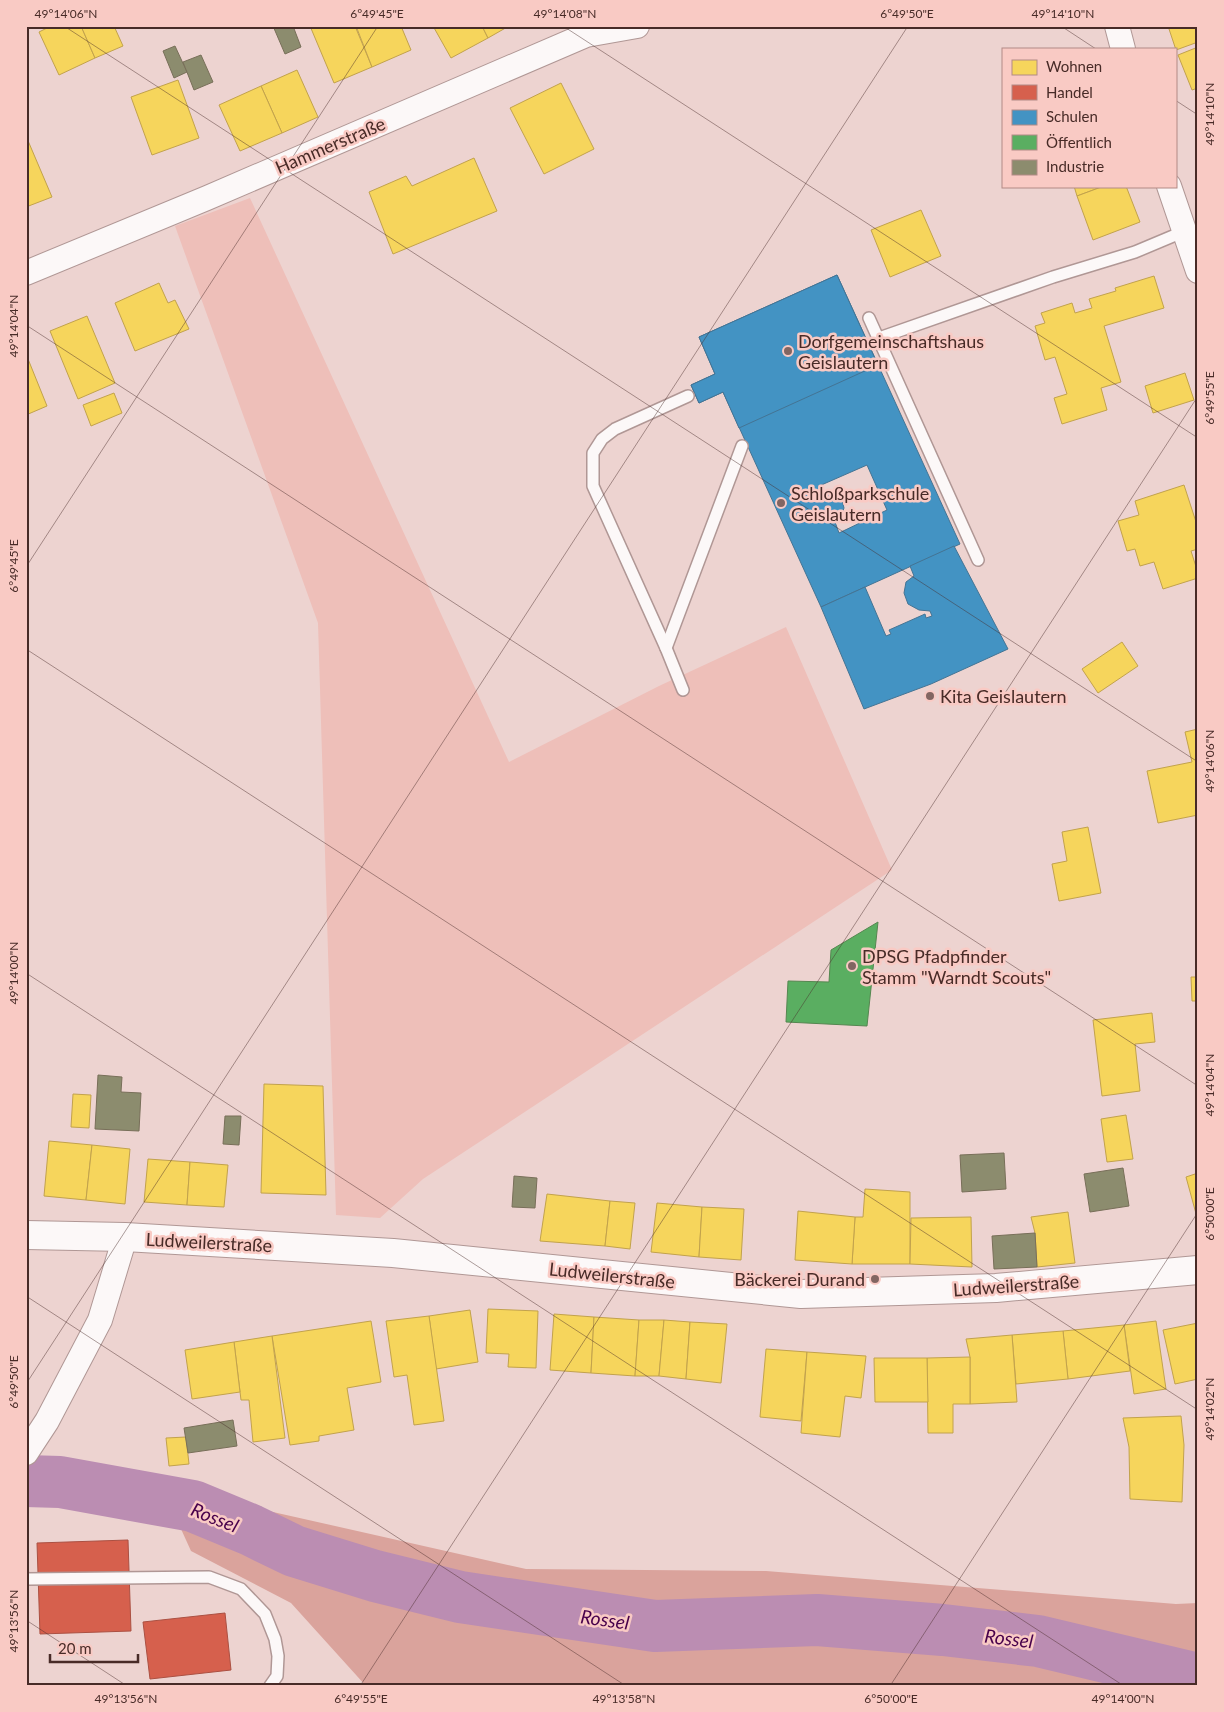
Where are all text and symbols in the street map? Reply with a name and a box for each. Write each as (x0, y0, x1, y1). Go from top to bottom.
text: 49°14'06"N (35, 6, 97, 21)
text: 6°49'45"E (350, 6, 404, 21)
text: 49°14'08"N (534, 6, 596, 21)
text: 6°49'50"E (880, 6, 934, 21)
text: 49°14'10"N (1032, 6, 1094, 21)
legend (1002, 48, 1176, 188)
text: Wohnen (1046, 57, 1102, 75)
text: Handel (1046, 83, 1093, 101)
text: 49°14'10"N (1202, 83, 1217, 145)
text: Schulen (1046, 107, 1098, 125)
street label: Hammerstraße (272, 112, 388, 178)
text: Öffentlich (1046, 133, 1112, 151)
text: Industrie (1046, 157, 1104, 175)
text: 49°14'04"N (6, 295, 21, 357)
place label: Dorfgemeinschaftshaus Geislautern (798, 330, 984, 373)
marker: Dorfgemeinschaftshaus Geislautern (782, 345, 794, 357)
text: 6°49'55"E (1202, 371, 1217, 425)
place label: Schloßparkschule Geislautern (791, 482, 929, 525)
marker: Schloßparkschule Geislautern (775, 497, 787, 509)
text: 6°49'45"E (6, 539, 21, 593)
place label: Kita Geislautern (940, 685, 1067, 707)
marker: Kita Geislautern (924, 690, 936, 702)
text: 49°14'06"N (1202, 730, 1217, 792)
text: 49°14'00"N (6, 942, 21, 1004)
place label: DPSG Pfadpfinder Stamm "Warndt Scouts" (862, 945, 1051, 988)
marker: DPSG Pfadpfinder Stamm "Warndt Scouts" (846, 960, 858, 972)
text: 49°14'04"N (1202, 1054, 1217, 1116)
text: 6°50'00"E (1202, 1187, 1217, 1241)
street label: Ludweilerstraße (145, 1228, 273, 1256)
street label: Ludweilerstraße (548, 1257, 676, 1293)
place label: Bäckerei Durand (734, 1268, 865, 1290)
street label: Ludweilerstraße (952, 1270, 1080, 1300)
marker: Bäckerei Durand (869, 1273, 881, 1285)
text: 6°49'50"E (6, 1355, 21, 1409)
text: 49°14'02"N (1202, 1378, 1217, 1440)
water label: Rossel (188, 1497, 242, 1537)
text: 49°13'56"N (6, 1590, 21, 1652)
water label: Rossel (579, 1604, 631, 1634)
water label: Rossel (983, 1624, 1035, 1652)
scale bar (50, 1632, 138, 1664)
text: 20 m (58, 1639, 92, 1657)
text: 49°13'56"N (95, 1691, 157, 1706)
text: 6°49'55"E (334, 1691, 388, 1706)
text: 49°13'58"N (593, 1691, 655, 1706)
text: 6°50'00"E (864, 1691, 918, 1706)
text: 49°14'00"N (1092, 1691, 1154, 1706)

